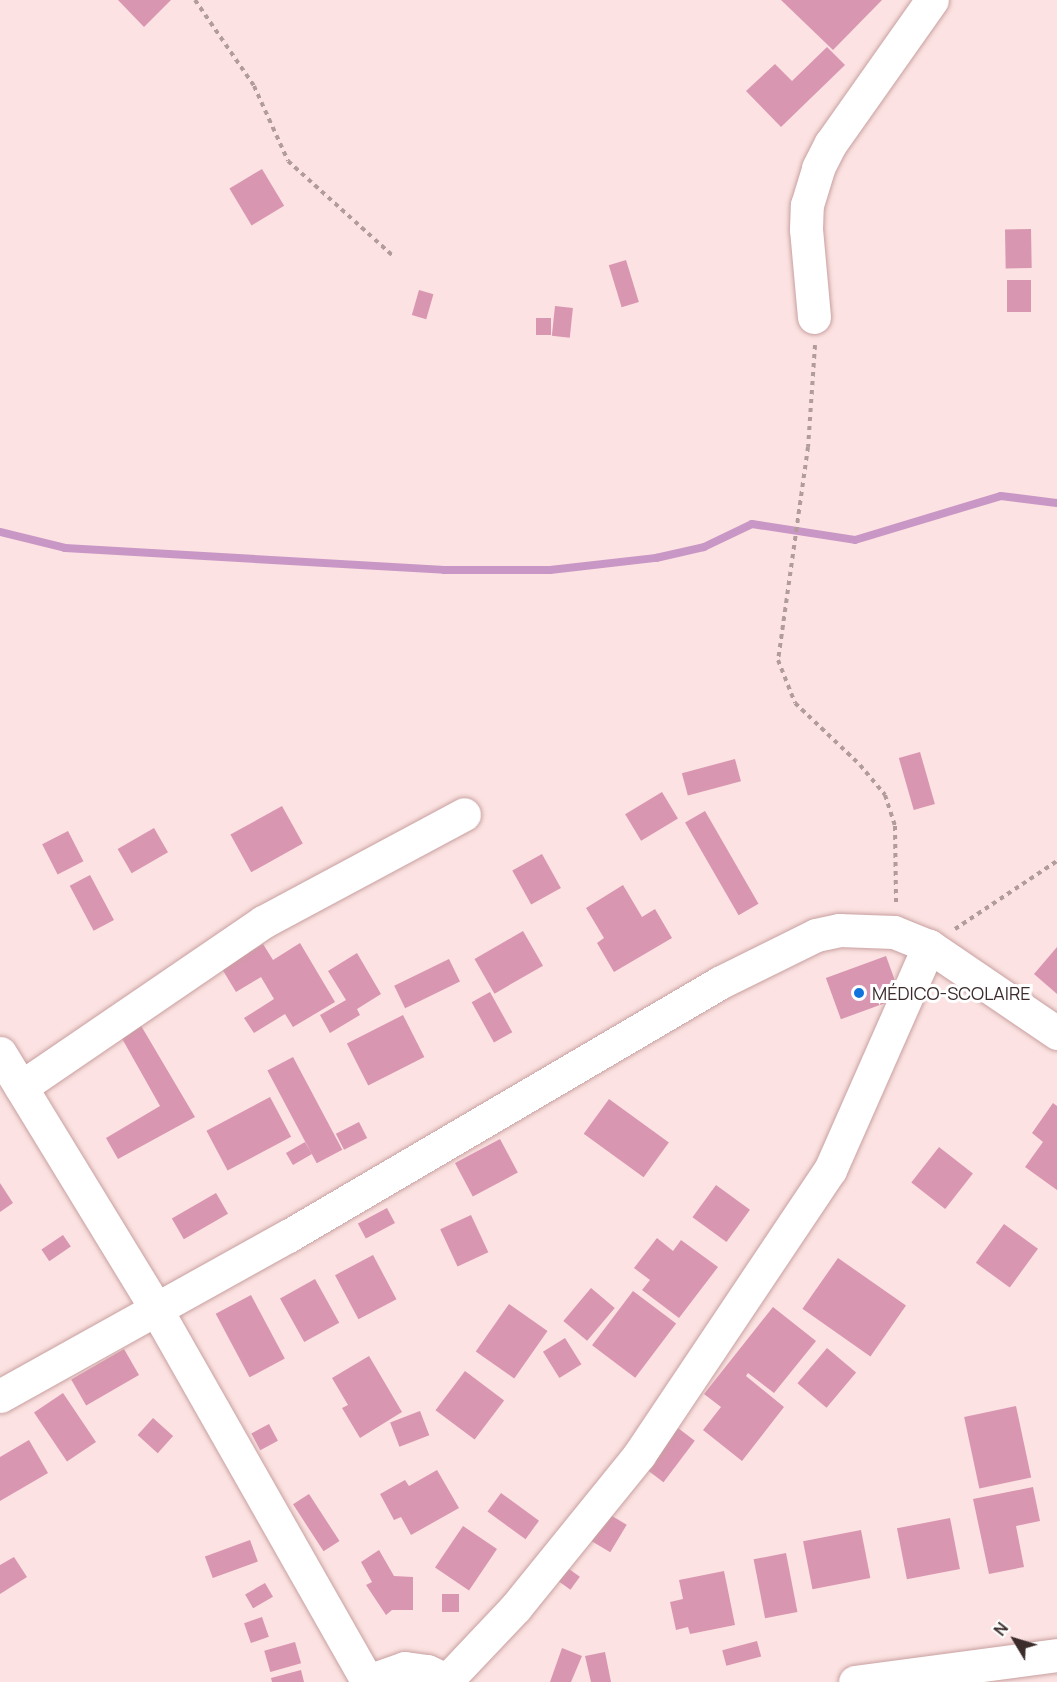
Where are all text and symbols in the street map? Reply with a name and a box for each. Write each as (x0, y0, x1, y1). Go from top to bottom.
place label: MÉDICO-SCOLAIRE (872, 982, 1031, 1004)
marker: MÉDICO-SCOLAIRE (850, 984, 868, 1002)
north arrow (985, 1610, 1045, 1670)
text: N (989, 1618, 1013, 1640)

